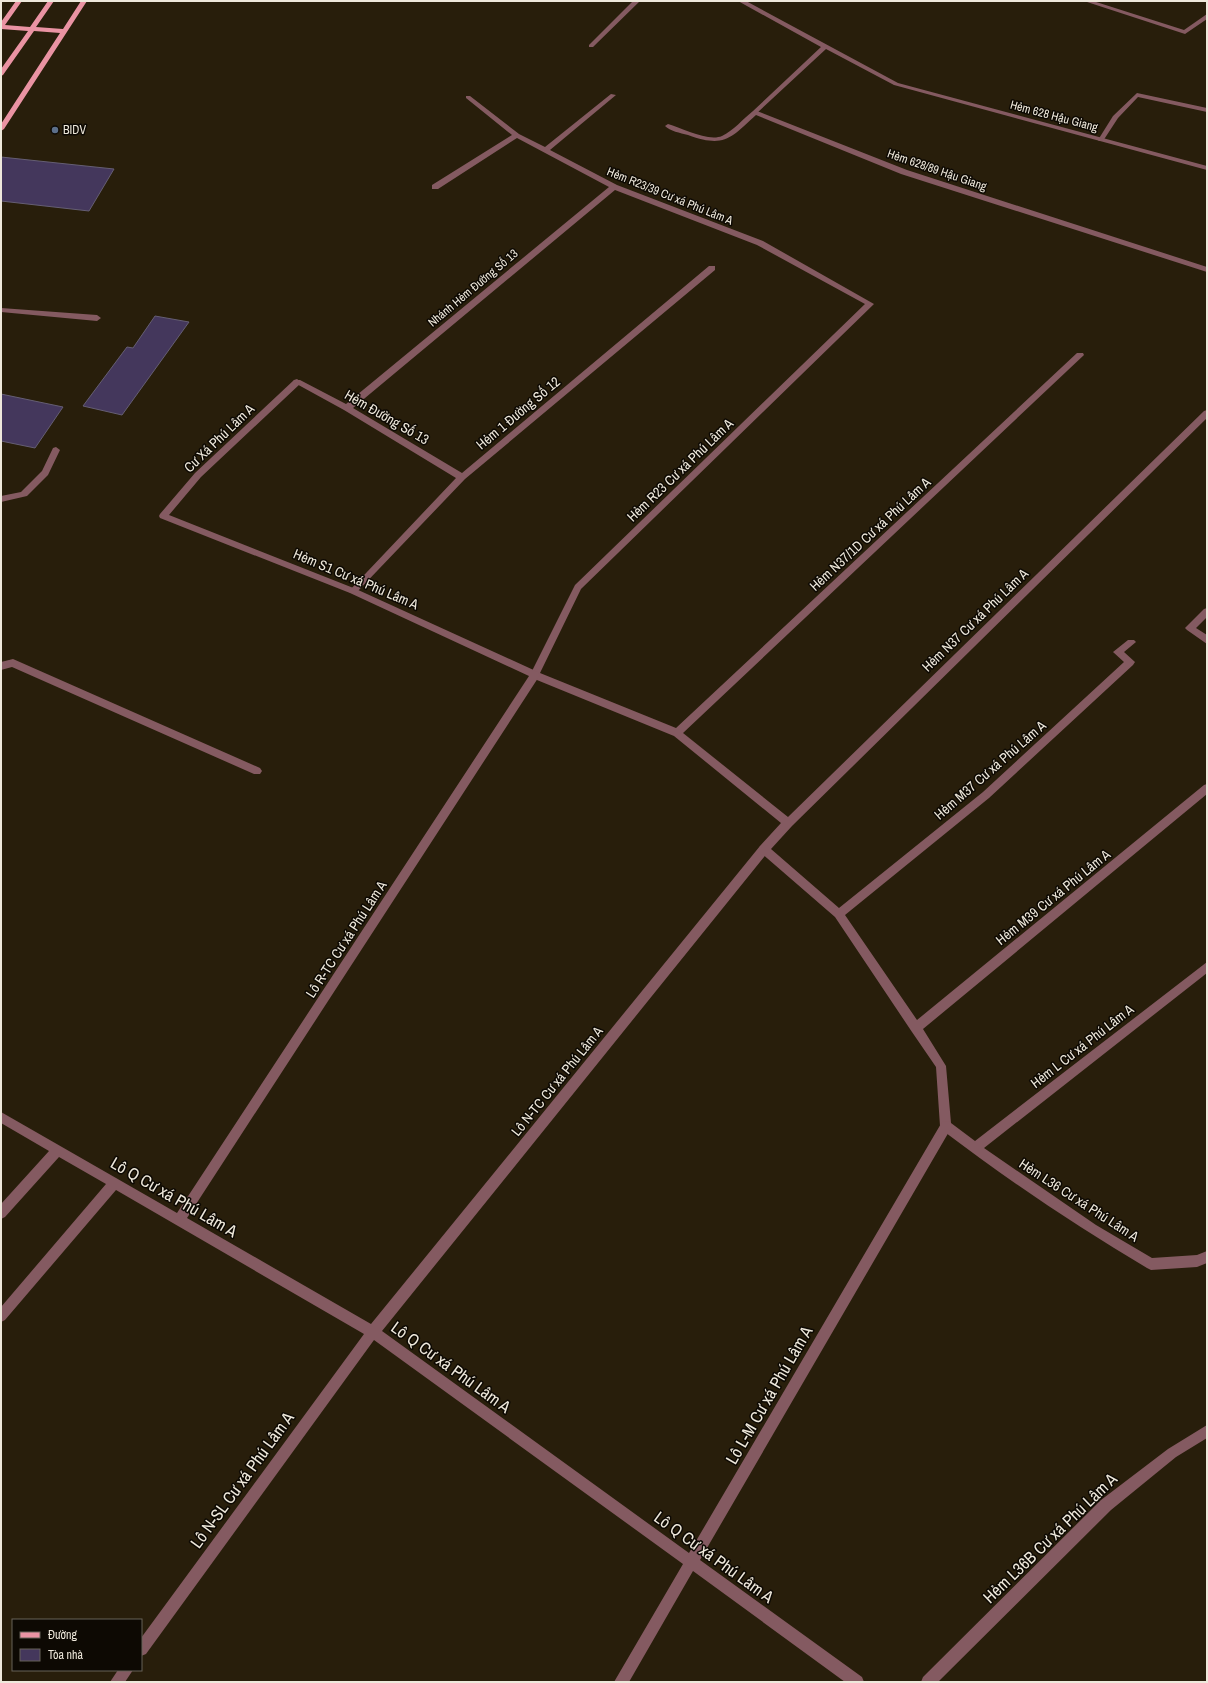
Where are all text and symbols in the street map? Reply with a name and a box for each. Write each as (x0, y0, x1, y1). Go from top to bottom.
street label: Hẻm 628 Hậu Giang (1008, 97, 1100, 136)
place label: BIDV (63, 122, 86, 138)
marker: BIDV (50, 125, 60, 135)
street label: Hẻm 628/89 Hậu Giang (885, 146, 989, 195)
street label: Hẻm R23/39 Cư xá Phú Lâm A (605, 163, 736, 229)
street label: Nhánh Hẻm Đường Số 13 (425, 246, 521, 330)
street label: Hẻm 1 Đường Số 12 (472, 373, 564, 453)
street label: Hẻm Đường Số 13 (342, 386, 432, 448)
street label: Cư Xá Phú Lâm A (180, 400, 258, 476)
street label: Hẻm R23 Cư xá Phú Lâm A (623, 414, 737, 525)
street label: Hẻm N37/1D Cư xá Phú Lâm A (806, 473, 934, 595)
street label: Hẻm S1 Cư xá Phú Lâm A (291, 545, 422, 614)
street label: Hẻm N37 Cư xá Phú Lâm A (918, 564, 1032, 675)
street label: Hẻm M37 Cư xá Phú Lâm A (930, 716, 1050, 823)
street label: Hẻm M39 Cư xá Phú Lâm A (992, 845, 1114, 949)
street label: Lô R-TC Cư xá Phú Lâm A (301, 877, 391, 1001)
street label: Hẻm L Cư xá Phú Lâm A (1027, 1000, 1137, 1092)
street label: Lô N-TC Cư xá Phú Lâm A (507, 1022, 607, 1139)
street label: Lô Q Cư xá Phú Lâm A (107, 1151, 242, 1243)
street label: Hẻm L36 Cư xá Phú Lâm A (1016, 1155, 1143, 1246)
street label: Lô Q Cư xá Phú Lâm A (387, 1315, 516, 1418)
street label: Lô L-M Cư xá Phú Lâm A (720, 1321, 818, 1468)
street label: Lô N-SL Cư xá Phú Lâm A (184, 1406, 299, 1552)
street label: Hẻm L36B Cư xá Phú Lâm A (978, 1467, 1122, 1608)
street label: Lô Q Cư xá Phú Lâm A (650, 1505, 779, 1608)
legend (12, 1619, 142, 1671)
text: Đường (48, 1627, 78, 1643)
text: Tòa nhà (48, 1647, 84, 1663)

